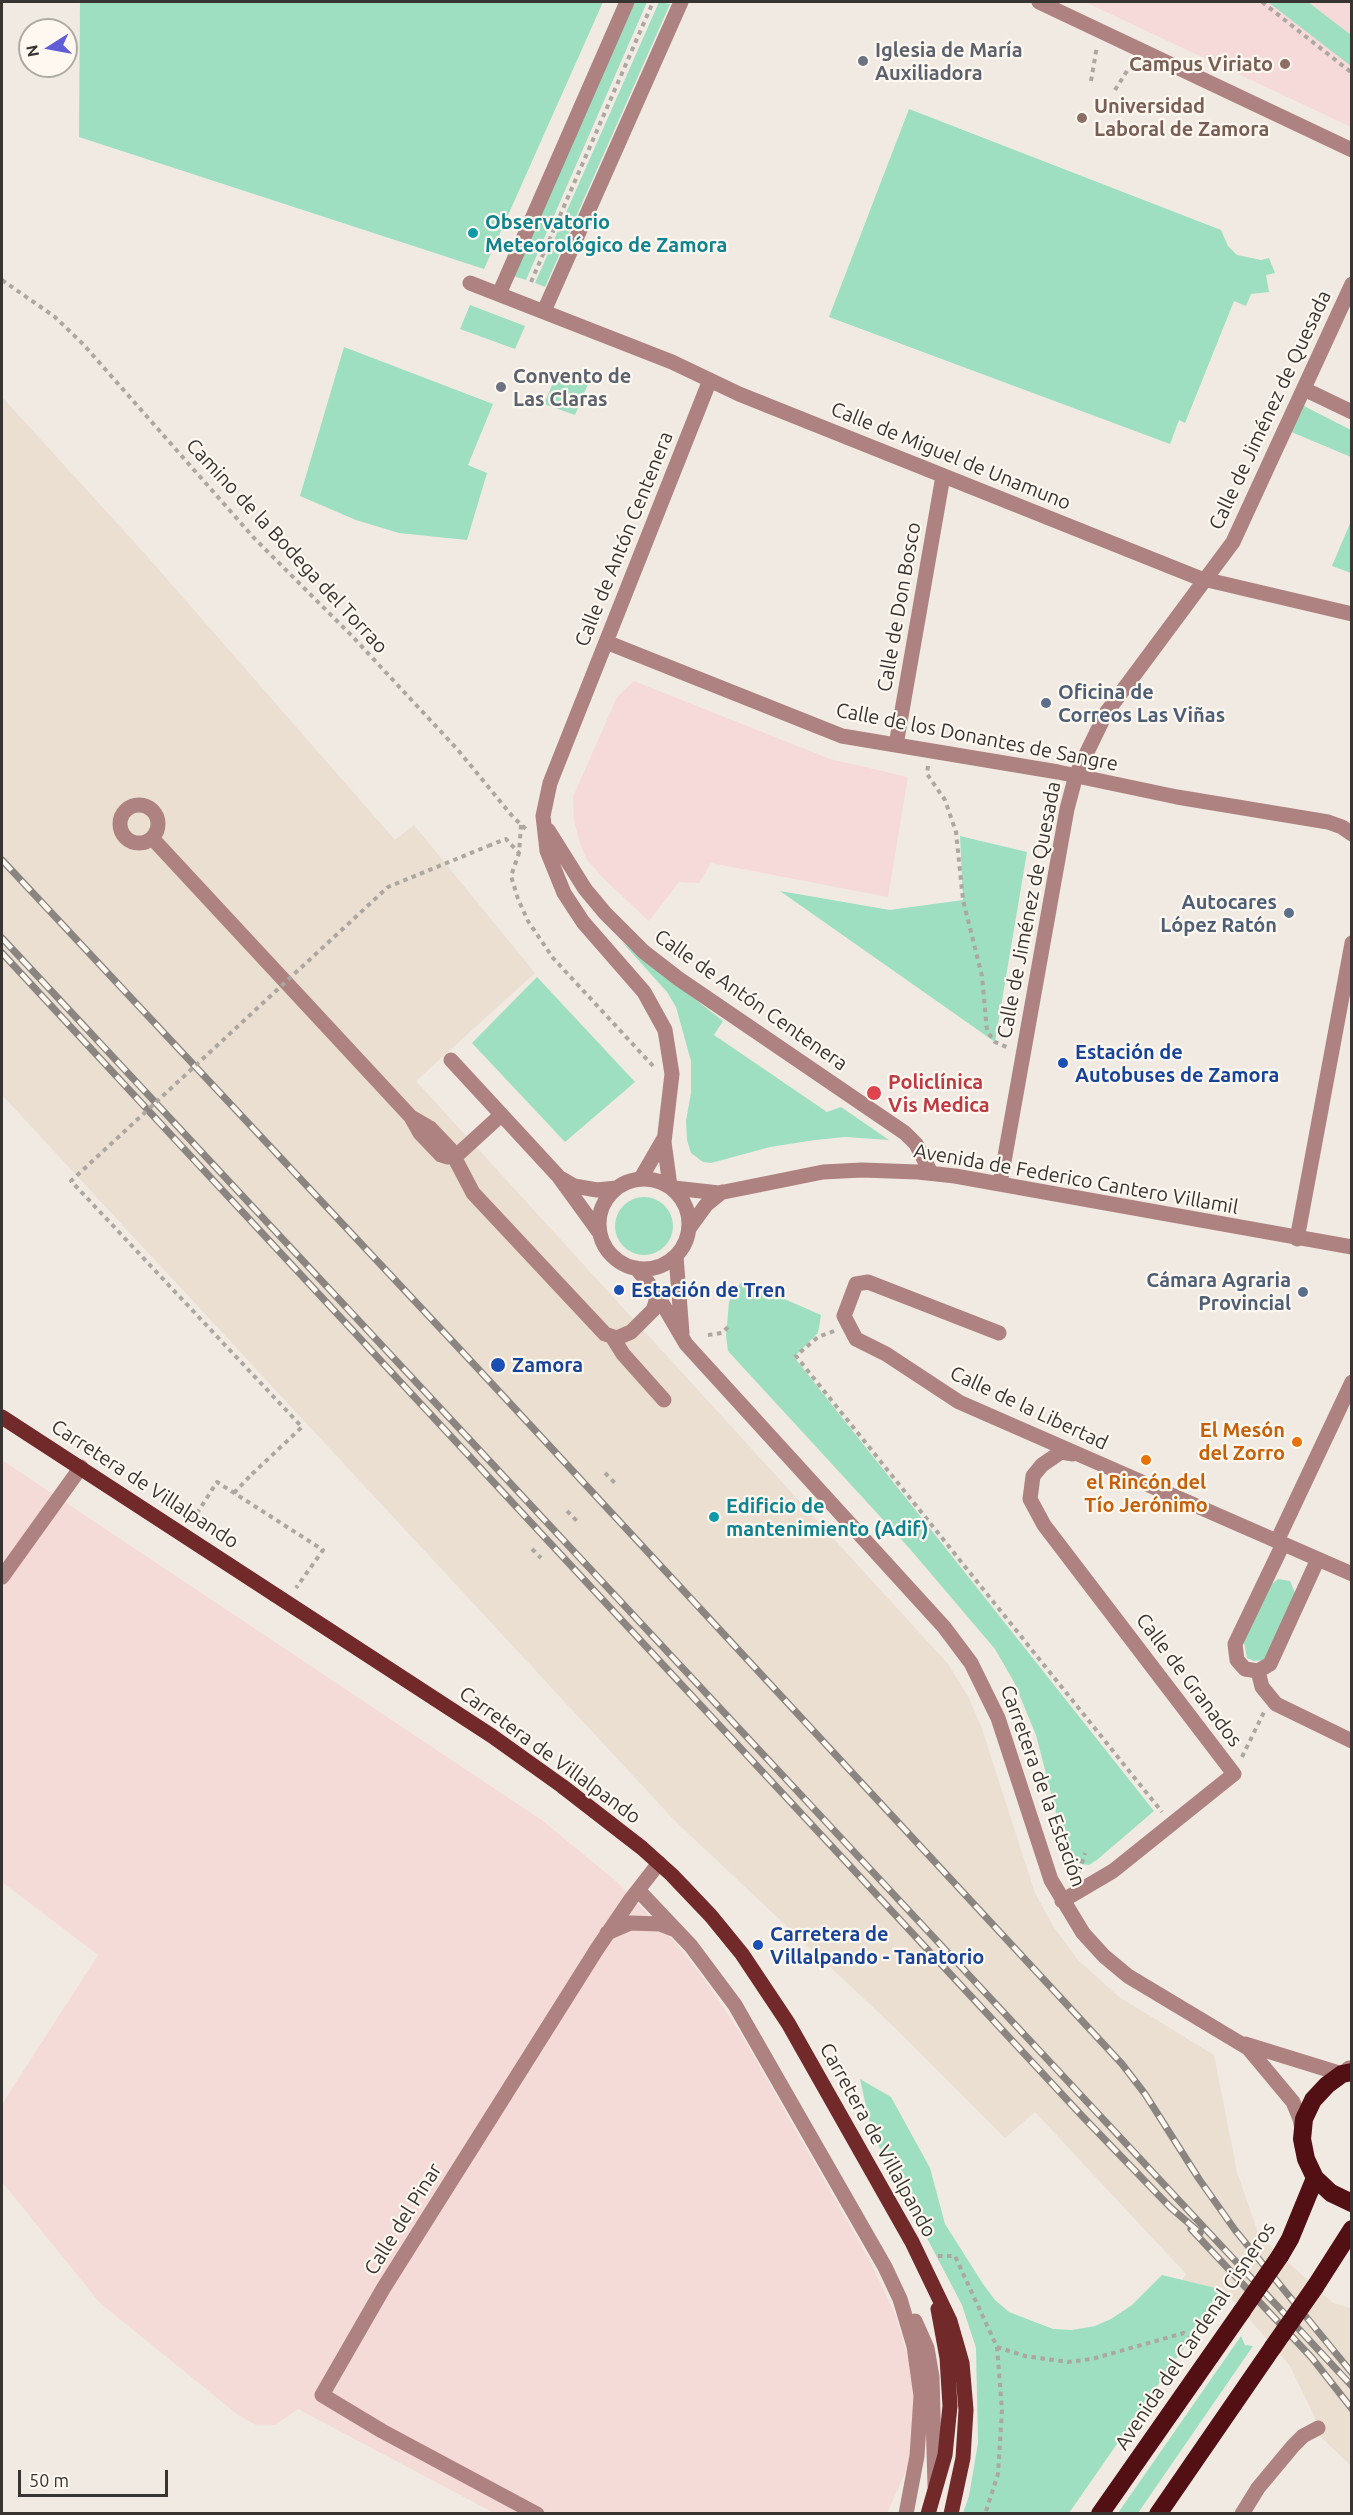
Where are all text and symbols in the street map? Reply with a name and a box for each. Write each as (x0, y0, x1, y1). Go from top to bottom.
north arrow (18, 18, 78, 78)
place label: Iglesia de María Auxiliadora (875, 38, 1023, 85)
text: N (22, 43, 42, 59)
place label: Campus Viriato (1129, 52, 1273, 76)
marker: Iglesia de María Auxiliadora (856, 54, 870, 68)
marker: Campus Viriato (1278, 57, 1292, 71)
place label: Universidad Laboral de Zamora (1094, 94, 1269, 141)
marker: Universidad Laboral de Zamora (1075, 111, 1089, 125)
place label: Observatorio Meteorológico de Zamora (485, 210, 727, 257)
marker: Observatorio Meteorológico de Zamora (466, 226, 480, 240)
street label: Calle de Jiménez de Quesada (1204, 286, 1336, 534)
place label: Convento de Las Claras (513, 364, 631, 411)
marker: Convento de Las Claras (494, 380, 508, 394)
street label: Calle de Miguel de Unamuno (828, 397, 1074, 515)
street label: Calle de Antón Centenera (570, 428, 678, 650)
street label: Camino de la Bodega del Torrao (181, 434, 393, 658)
street label: Calle de Don Bosco (872, 520, 926, 694)
place label: Oficina de Correos Las Viñas (1058, 680, 1225, 727)
marker: Oficina de Correos Las Viñas (1039, 696, 1053, 710)
street label: Calle de los Donantes de Sangre (834, 698, 1120, 776)
street label: Calle de Jiménez de Quesada (992, 779, 1066, 1041)
place label: Autocares López Ratón (1160, 890, 1277, 937)
marker: Autocares López Ratón (1282, 906, 1296, 920)
street label: Calle de Antón Centenera (650, 924, 852, 1076)
place label: Estación de Autobuses de Zamora (1075, 1040, 1279, 1087)
marker: Estación de Autobuses de Zamora (1056, 1056, 1070, 1070)
place label: Policlínica Vis Medica (888, 1070, 990, 1117)
marker: Policlínica Vis Medica (865, 1084, 883, 1102)
street label: Avenida de Federico Cantero Villamil (912, 1139, 1240, 1219)
place label: Cámara Agraria Provincial (1146, 1268, 1291, 1315)
place label: Estación de Tren (631, 1278, 786, 1302)
marker: Estación de Tren (612, 1283, 626, 1297)
marker: Cámara Agraria Provincial (1296, 1285, 1310, 1299)
place label: Zamora (512, 1353, 583, 1377)
marker: Zamora (489, 1356, 507, 1374)
street label: Calle de la Libertad (946, 1361, 1112, 1455)
street label: Carretera de Villalpando (47, 1414, 243, 1554)
place label: El Mesón del Zorro (1199, 1418, 1285, 1465)
marker: El Mesón del Zorro (1290, 1435, 1304, 1449)
marker: el Rincón del Tío Jerónimo (1139, 1453, 1153, 1467)
place label: el Rincón del Tío Jerónimo (1084, 1470, 1208, 1517)
place label: Edificio de mantenimiento (Adif) (726, 1494, 929, 1541)
marker: Edificio de mantenimiento (Adif) (707, 1510, 721, 1524)
street label: Calle de Granados (1131, 1609, 1247, 1751)
street label: Carretera de Villalpando (455, 1681, 645, 1829)
street label: Carretera de la Estación (995, 1682, 1091, 1890)
place label: Carretera de Villalpando - Tanatorio (770, 1922, 984, 1969)
marker: Carretera de Villalpando - Tanatorio (751, 1938, 765, 1952)
street label: Carretera de Villalpando (815, 2039, 941, 2241)
street label: Calle del Pinar (359, 2159, 447, 2279)
street label: Avenida del Cardenal Cisneros (1110, 2218, 1280, 2454)
scale bar (21, 2458, 171, 2496)
text: 50 m (29, 2470, 69, 2490)

